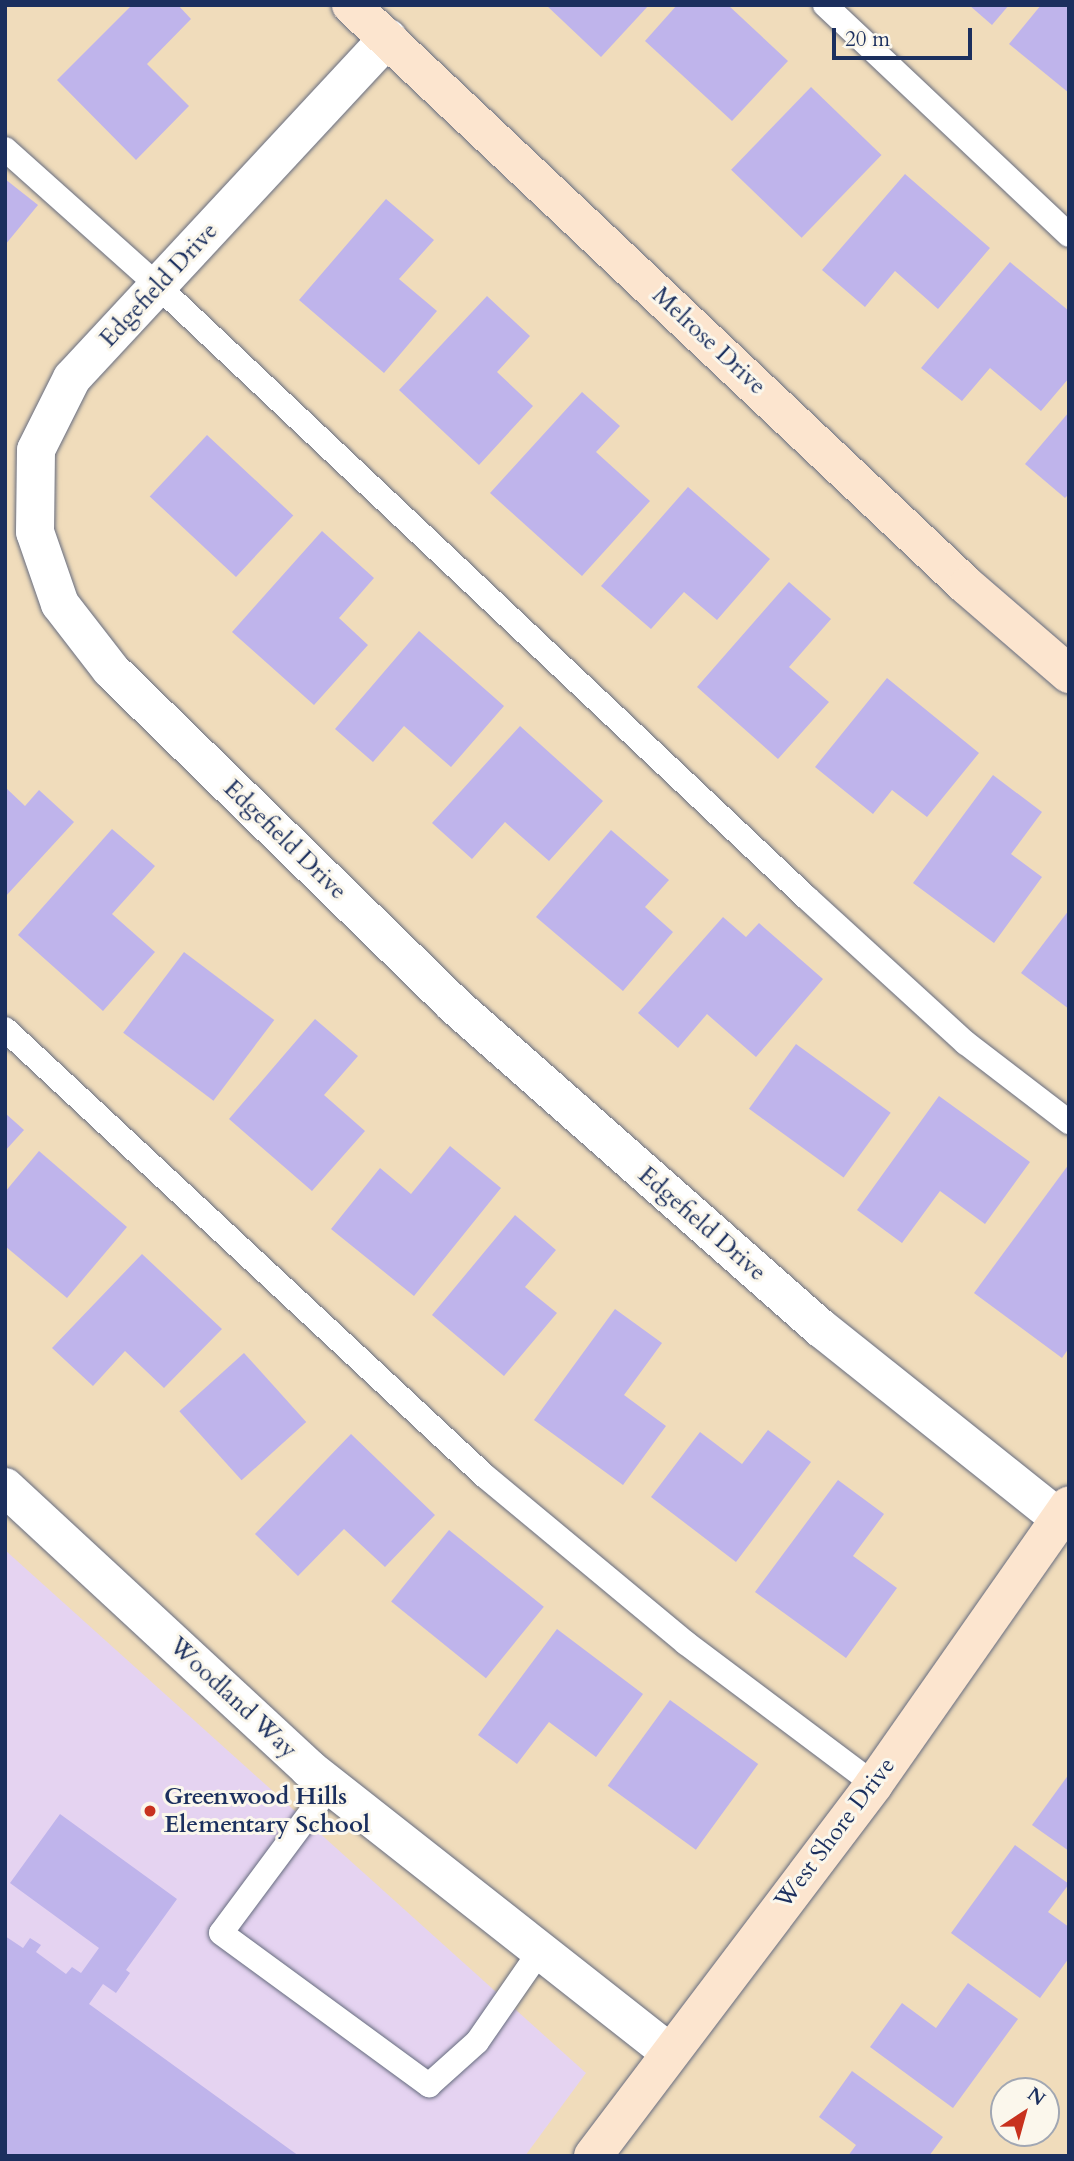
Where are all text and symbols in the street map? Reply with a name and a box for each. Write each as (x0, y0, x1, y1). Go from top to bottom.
scale bar (836, 14, 976, 58)
text: 20 m (845, 25, 890, 54)
street label: Edgefield Drive (94, 217, 224, 353)
street label: Melrose Drive (646, 281, 772, 401)
street label: Edgefield Drive (218, 774, 352, 906)
street label: Edgefield Drive (632, 1161, 772, 1287)
street label: Woodland Way (163, 1632, 303, 1764)
street label: West Shore Drive (769, 1752, 901, 1914)
place label: Greenwood Hills Elementary School (164, 1783, 370, 1839)
marker: Greenwood Hills Elementary School (142, 1803, 158, 1819)
north arrow (990, 2077, 1060, 2147)
text: N (1022, 2081, 1050, 2112)

